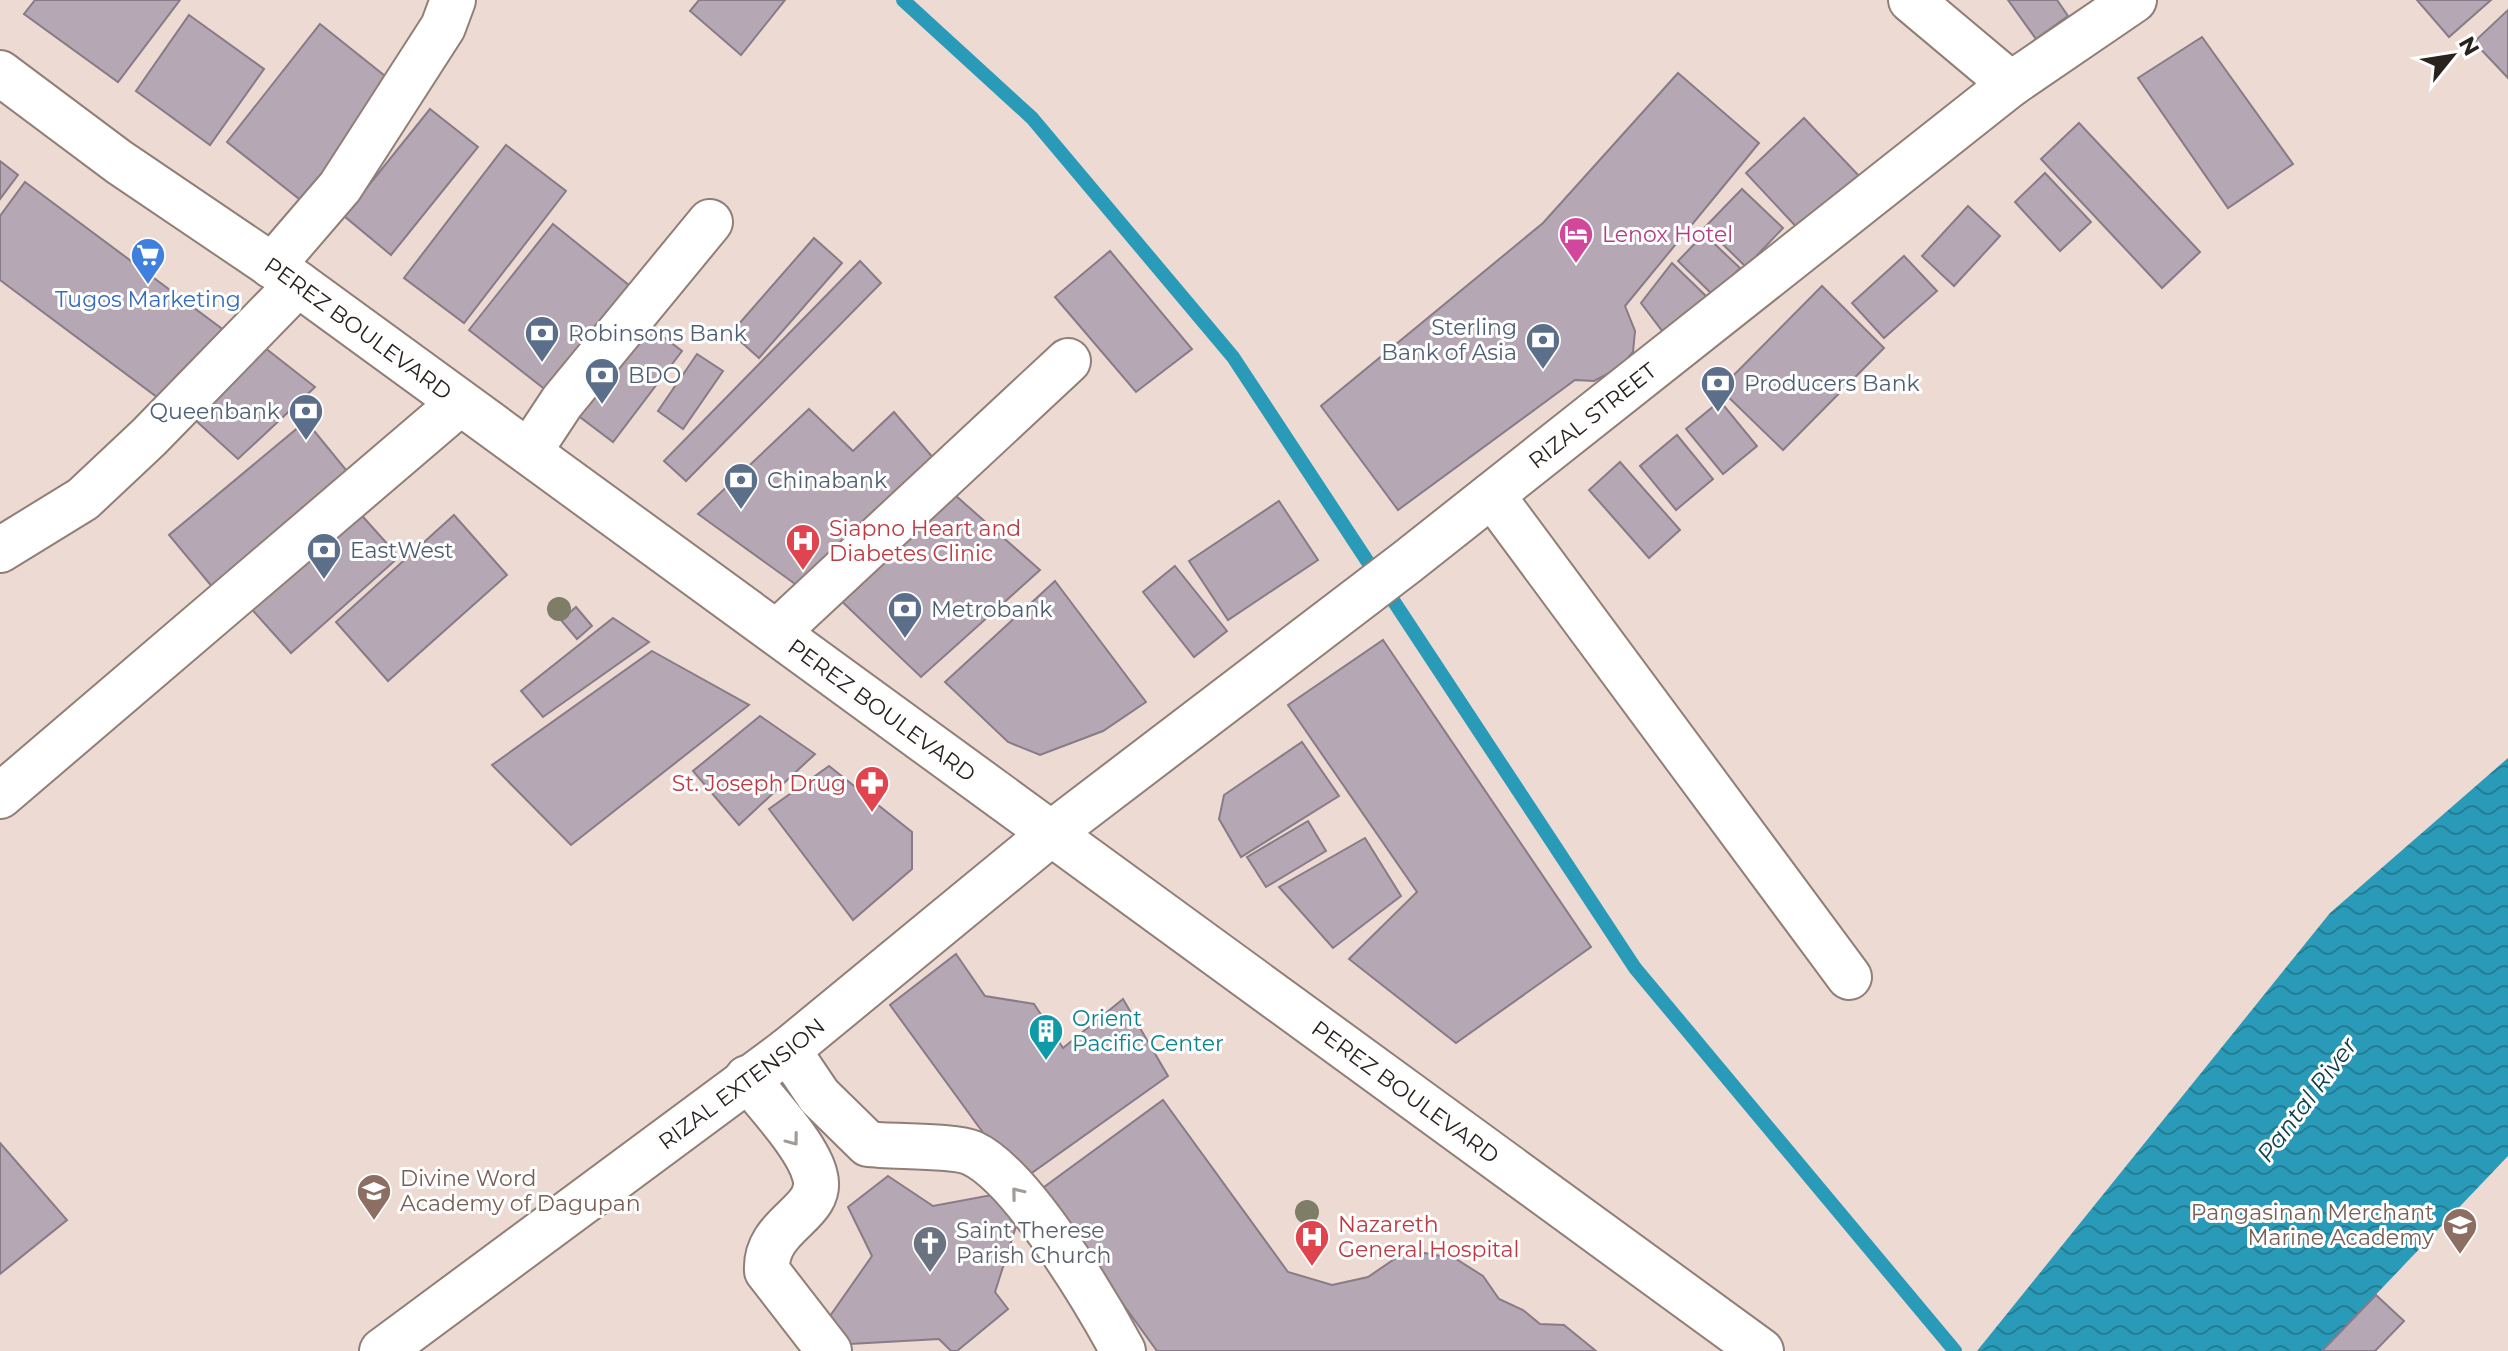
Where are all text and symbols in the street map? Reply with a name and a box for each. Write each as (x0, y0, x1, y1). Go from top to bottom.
north arrow (2412, 16, 2492, 96)
text: N (2453, 32, 2485, 61)
hotel icon: Lenox Hotel (1557, 215, 1595, 265)
place label: Lenox Hotel (1602, 221, 1733, 248)
supermarket icon: Tugos Marketing (129, 236, 167, 286)
street label: PEREZ BOULEVARD (259, 251, 457, 406)
place label: Tugos Marketing (55, 286, 241, 313)
bank icon: Robinsons Bank (523, 314, 561, 364)
place label: Sterling Bank of Asia (1381, 314, 1517, 366)
place label: Robinsons Bank (568, 320, 748, 347)
bank icon: Sterling Bank of Asia (1524, 321, 1562, 371)
bank icon: BDO (583, 356, 621, 406)
street label: RIZAL STREET (1523, 357, 1662, 475)
place label: BDO (628, 362, 681, 389)
bank icon: Producers Bank (1699, 364, 1737, 414)
place label: Producers Bank (1744, 370, 1921, 397)
bank icon: Queenbank (287, 392, 325, 442)
place label: Queenbank (149, 398, 281, 425)
bank icon: Chinabank (722, 461, 760, 511)
place label: Chinabank (767, 467, 888, 494)
place label: Siapno Heart and Diabetes Clinic (829, 515, 1021, 567)
hospital icon: Siapno Heart and Diabetes Clinic (784, 522, 822, 572)
bank icon: EastWest (305, 531, 343, 581)
place label: EastWest (350, 537, 453, 564)
bank icon: Metrobank (886, 590, 924, 640)
place label: Metrobank (931, 596, 1053, 623)
street label: PEREZ BOULEVARD (783, 633, 981, 788)
pharmacy icon: St. Joseph Drug (853, 764, 891, 814)
place label: St. Joseph Drug (672, 770, 846, 797)
place label: Orient Pacific Center (1072, 1005, 1224, 1057)
street label: RIZAL EXTENSION (653, 1012, 830, 1155)
building icon: Orient Pacific Center (1027, 1012, 1065, 1062)
street label: PEREZ BOULEVARD (1306, 1015, 1504, 1169)
water label: Pantal River (2250, 1031, 2364, 1168)
one-way arrow (784, 1131, 798, 1146)
place label: Divine Word Academy of Dagupan (400, 1165, 641, 1217)
school or university icon: Divine Word Academy of Dagupan (355, 1172, 393, 1222)
one-way arrow (1013, 1187, 1027, 1202)
place label: Pangasinan Merchant Marine Academy (2191, 1199, 2434, 1251)
school or university icon: Pangasinan Merchant Marine Academy (2441, 1206, 2479, 1256)
place label: Nazareth General Hospital (1338, 1211, 1520, 1263)
place label: Saint Therese Parish Church (956, 1217, 1111, 1269)
hospital icon: Nazareth General Hospital (1293, 1218, 1331, 1268)
church icon: Saint Therese Parish Church (911, 1224, 949, 1274)

